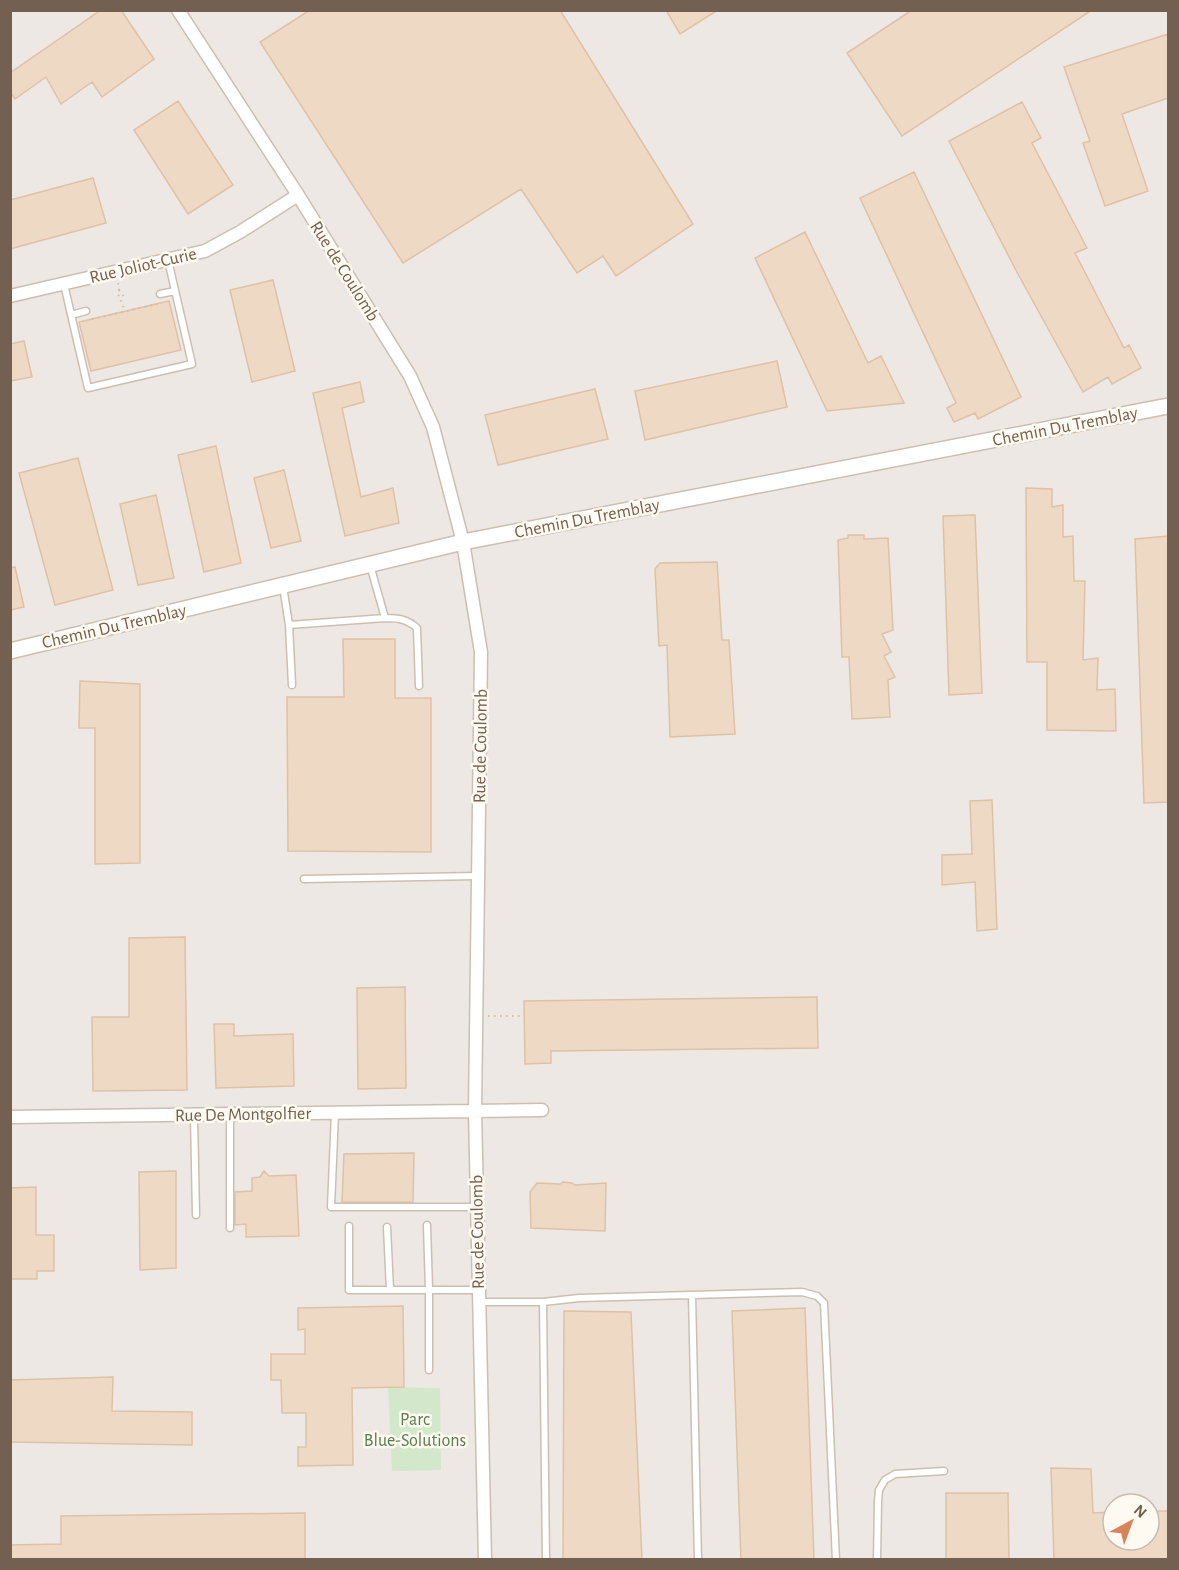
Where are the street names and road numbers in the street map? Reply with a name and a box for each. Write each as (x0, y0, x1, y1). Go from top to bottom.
street label: Rue de Coulomb (306, 218, 382, 325)
street label: Rue Joliot-Curie (88, 245, 199, 287)
street label: Chemin Du Tremblay (991, 404, 1140, 450)
street label: Chemin Du Tremblay (513, 496, 662, 542)
street label: Chemin Du Tremblay (40, 602, 188, 652)
street label: Rue de Coulomb (471, 689, 491, 803)
street label: Rue De Montgolfier (175, 1105, 311, 1125)
street label: Rue de Coulomb (468, 1175, 488, 1289)

